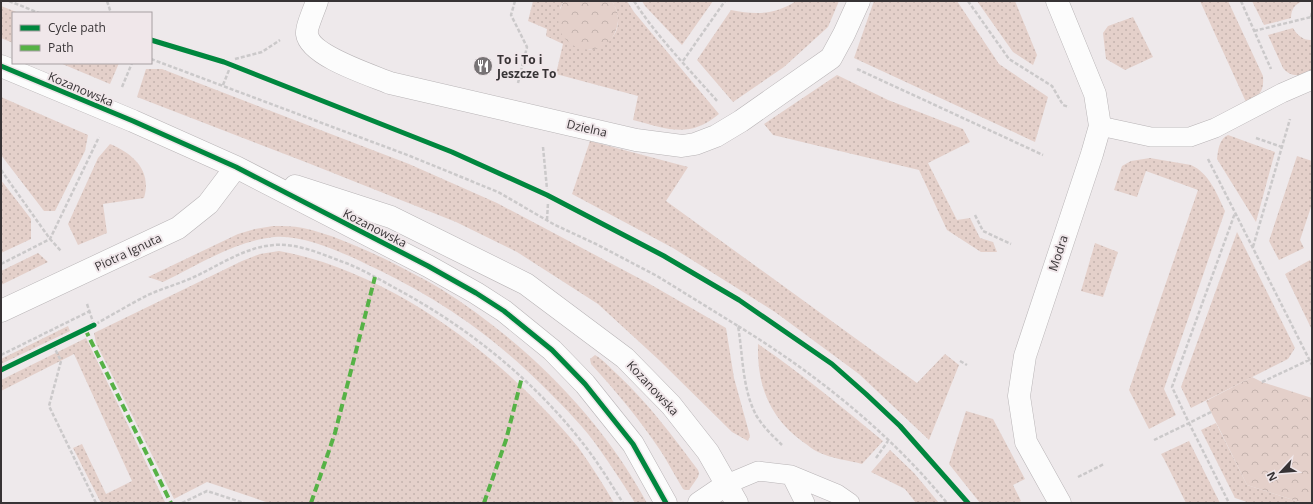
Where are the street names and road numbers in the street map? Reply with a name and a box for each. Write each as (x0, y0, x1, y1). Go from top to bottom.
street label: Kozanowska (46, 68, 116, 110)
street label: Dzielna (565, 115, 609, 141)
street label: Kozanowska (340, 205, 410, 251)
street label: Piotra Ignuta (92, 229, 164, 275)
street label: Modra (1044, 233, 1072, 273)
street label: Kozanowska (623, 357, 683, 419)

